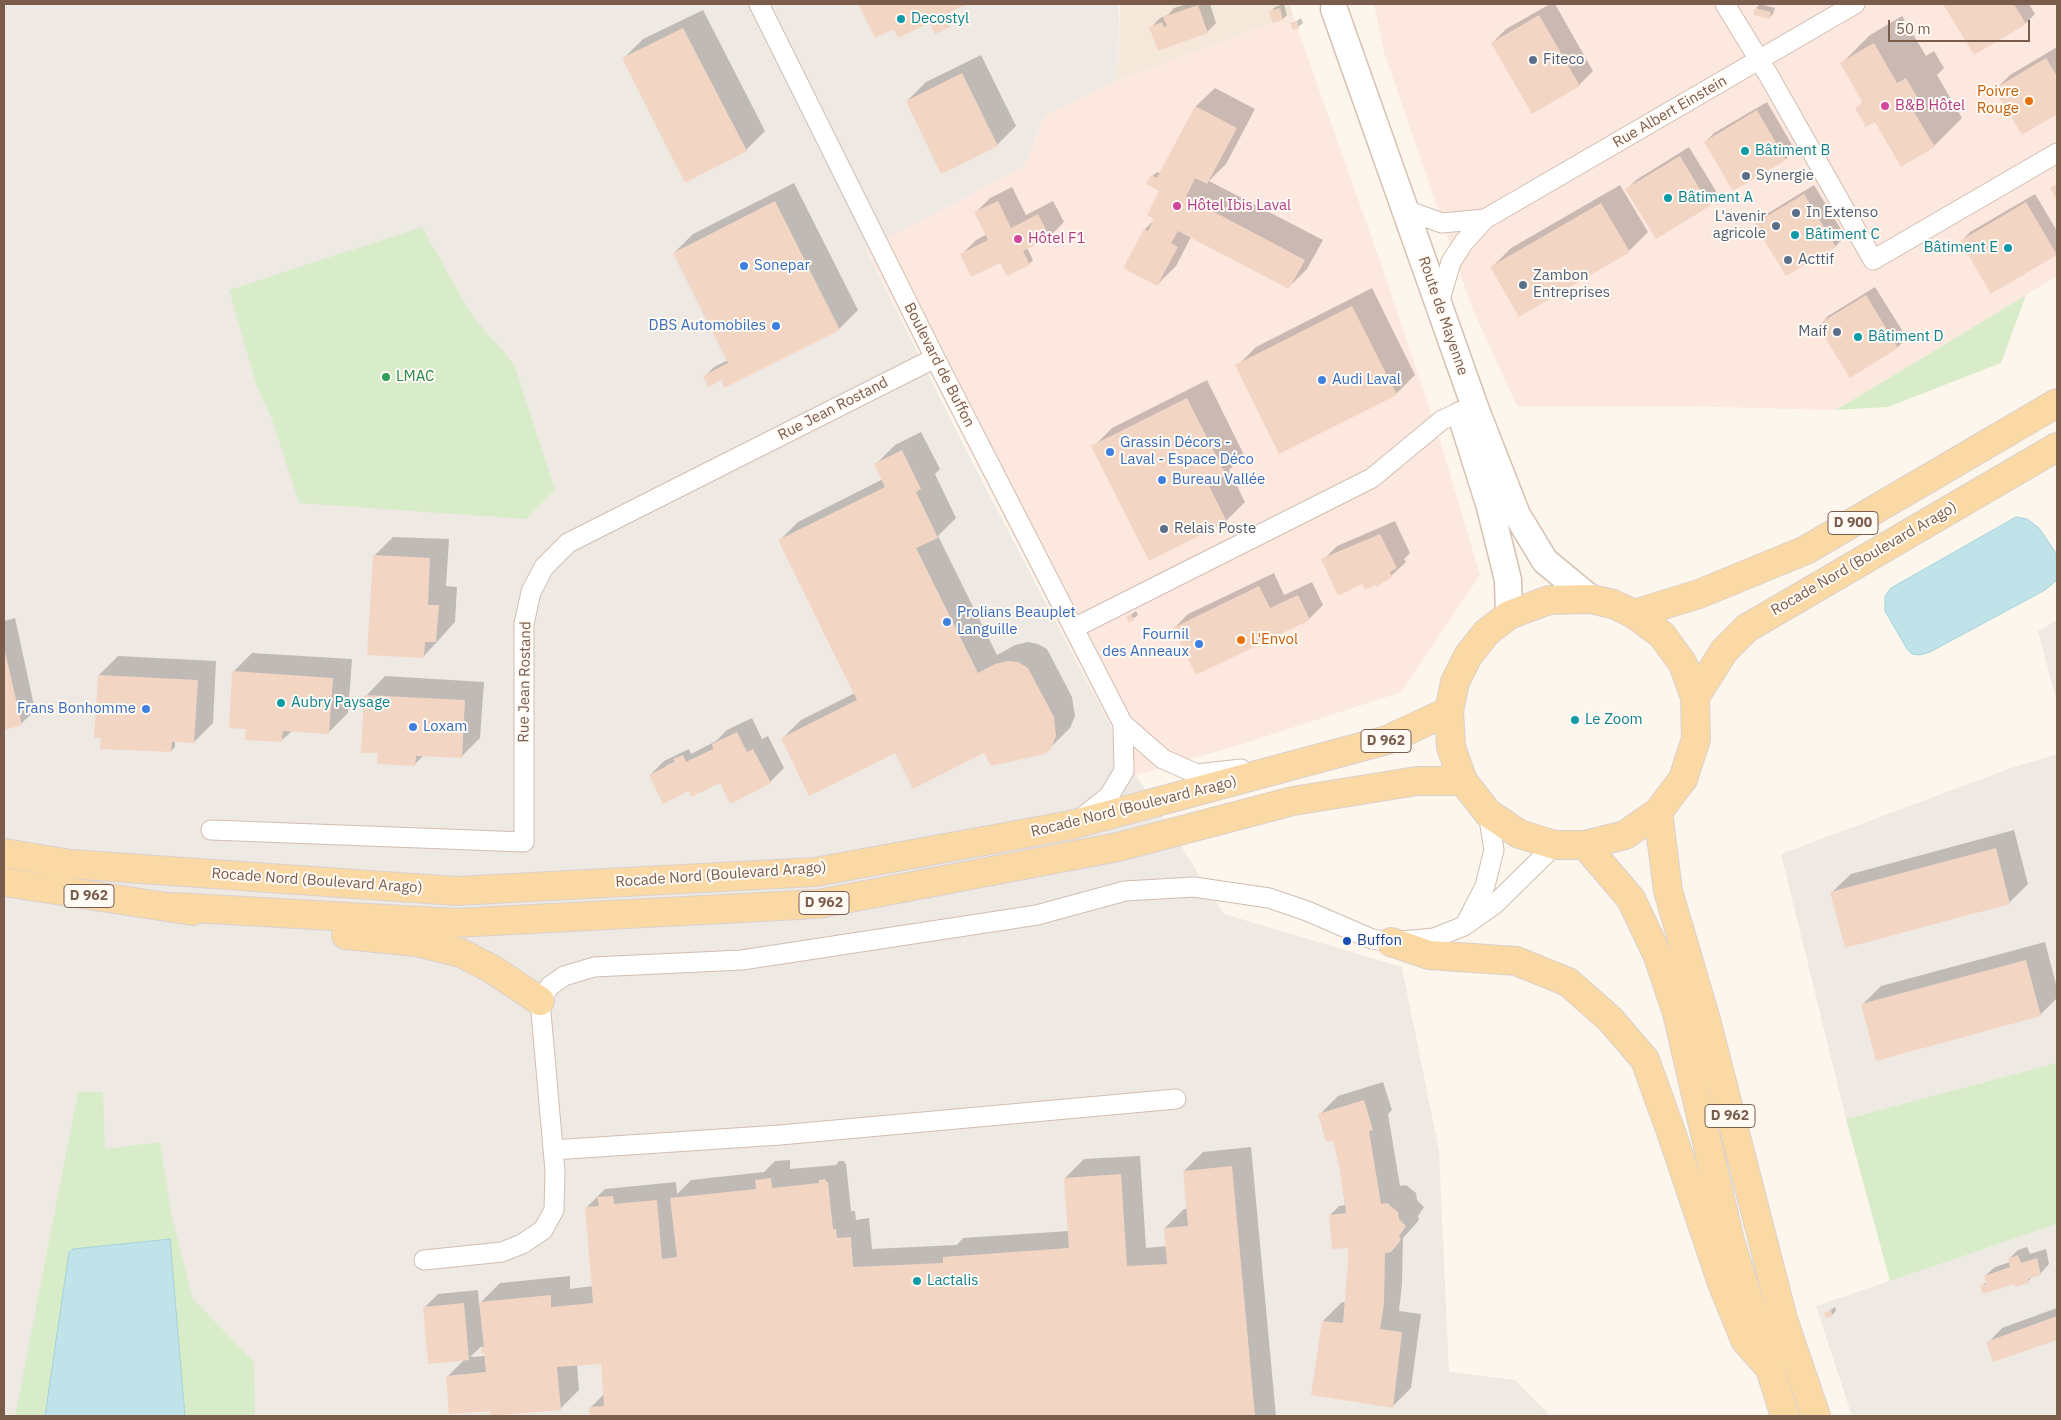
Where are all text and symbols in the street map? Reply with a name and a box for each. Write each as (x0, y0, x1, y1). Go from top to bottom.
place label: Decostyl (911, 10, 969, 28)
scale bar (1891, 10, 2034, 42)
marker: Decostyl (895, 13, 907, 25)
text: 50 m (1896, 19, 1931, 38)
place label: Fiteco (1543, 51, 1584, 69)
marker: Fiteco (1527, 54, 1539, 66)
street label: Rue Albert Einstein (1610, 72, 1730, 152)
place label: Poivre Rouge (1977, 83, 2019, 118)
marker: Poivre Rouge (2023, 95, 2035, 107)
place label: B&B Hôtel (1895, 97, 1965, 115)
marker: B&B Hôtel (1879, 100, 1891, 112)
place label: Bâtiment B (1755, 142, 1830, 160)
marker: Bâtiment B (1739, 145, 1751, 157)
place label: Synergie (1756, 167, 1814, 185)
marker: Synergie (1740, 170, 1752, 182)
place label: Bâtiment A (1678, 189, 1753, 207)
marker: Bâtiment A (1662, 192, 1674, 204)
place label: Hôtel Ibis Laval (1187, 197, 1291, 215)
marker: Hôtel Ibis Laval (1171, 200, 1183, 212)
place label: In Extenso (1806, 204, 1878, 222)
marker: In Extenso (1790, 207, 1802, 219)
place label: L'avenir agricole (1713, 208, 1766, 243)
marker: L'avenir agricole (1770, 220, 1782, 232)
place label: Bâtiment C (1805, 226, 1880, 244)
marker: Bâtiment C (1789, 229, 1801, 241)
place label: Hôtel F1 (1028, 230, 1085, 248)
marker: Hôtel F1 (1012, 233, 1024, 245)
place label: Bâtiment E (1924, 239, 1998, 257)
marker: Bâtiment E (2002, 242, 2014, 254)
place label: Acttif (1798, 251, 1834, 269)
street label: Route de Mayenne (1414, 254, 1472, 378)
marker: Acttif (1782, 254, 1794, 266)
place label: Sonepar (754, 257, 810, 275)
marker: Sonepar (738, 260, 750, 272)
place label: Zambon Entreprises (1533, 267, 1610, 302)
marker: Zambon Entreprises (1517, 279, 1529, 291)
street label: Boulevard de Buffon (900, 300, 978, 430)
place label: DBS Automobiles (649, 317, 766, 335)
marker: DBS Automobiles (770, 320, 782, 332)
place label: Maif (1798, 323, 1827, 341)
marker: Maif (1831, 326, 1843, 338)
place label: Bâtiment D (1868, 328, 1944, 346)
marker: Bâtiment D (1852, 331, 1864, 343)
place label: LMAC (396, 368, 434, 386)
marker: LMAC (380, 371, 392, 383)
place label: Audi Laval (1332, 371, 1401, 389)
street label: Rue Jean Rostand (775, 373, 891, 445)
marker: Audi Laval (1316, 374, 1328, 386)
place label: Grassin Décors - Laval - Espace Déco (1120, 434, 1254, 469)
marker: Grassin Décors - Laval - Espace Déco (1104, 446, 1116, 458)
place label: Bureau Vallée (1172, 471, 1265, 489)
marker: Bureau Vallée (1156, 474, 1168, 486)
street label: Rocade Nord (Boulevard Arago) (1768, 498, 1960, 620)
road number: D 900 (1828, 512, 1878, 534)
place label: Relais Poste (1174, 520, 1256, 538)
marker: Relais Poste (1158, 523, 1170, 535)
place label: Prolians Beauplet Languille (957, 604, 1076, 639)
marker: Prolians Beauplet Languille (941, 616, 953, 628)
street label: Rue Jean Rostand (515, 621, 535, 743)
place label: Fournil des Anneaux (1102, 626, 1189, 661)
place label: L'Envol (1251, 631, 1298, 649)
marker: L'Envol (1235, 634, 1247, 646)
marker: Fournil des Anneaux (1193, 638, 1205, 650)
place label: Aubry Paysage (291, 694, 390, 712)
marker: Aubry Paysage (275, 697, 287, 709)
place label: Frans Bonhomme (17, 700, 136, 718)
marker: Frans Bonhomme (140, 703, 152, 715)
place label: Le Zoom (1585, 711, 1643, 729)
marker: Le Zoom (1569, 714, 1581, 726)
place label: Loxam (423, 718, 467, 736)
marker: Loxam (407, 721, 419, 733)
road number: D 962 (1361, 729, 1411, 752)
street label: Rocade Nord (Boulevard Arago) (1029, 773, 1239, 841)
street label: Rocade Nord (Boulevard Arago) (615, 859, 827, 891)
street label: Rocade Nord (Boulevard Arago) (211, 865, 423, 897)
road number: D 962 (64, 884, 114, 908)
road number: D 962 (799, 891, 849, 914)
place label: Buffon (1357, 932, 1402, 950)
marker: Buffon (1341, 935, 1353, 947)
road number: D 962 (1705, 1104, 1755, 1128)
place label: Lactalis (927, 1272, 978, 1290)
marker: Lactalis (911, 1275, 923, 1287)

